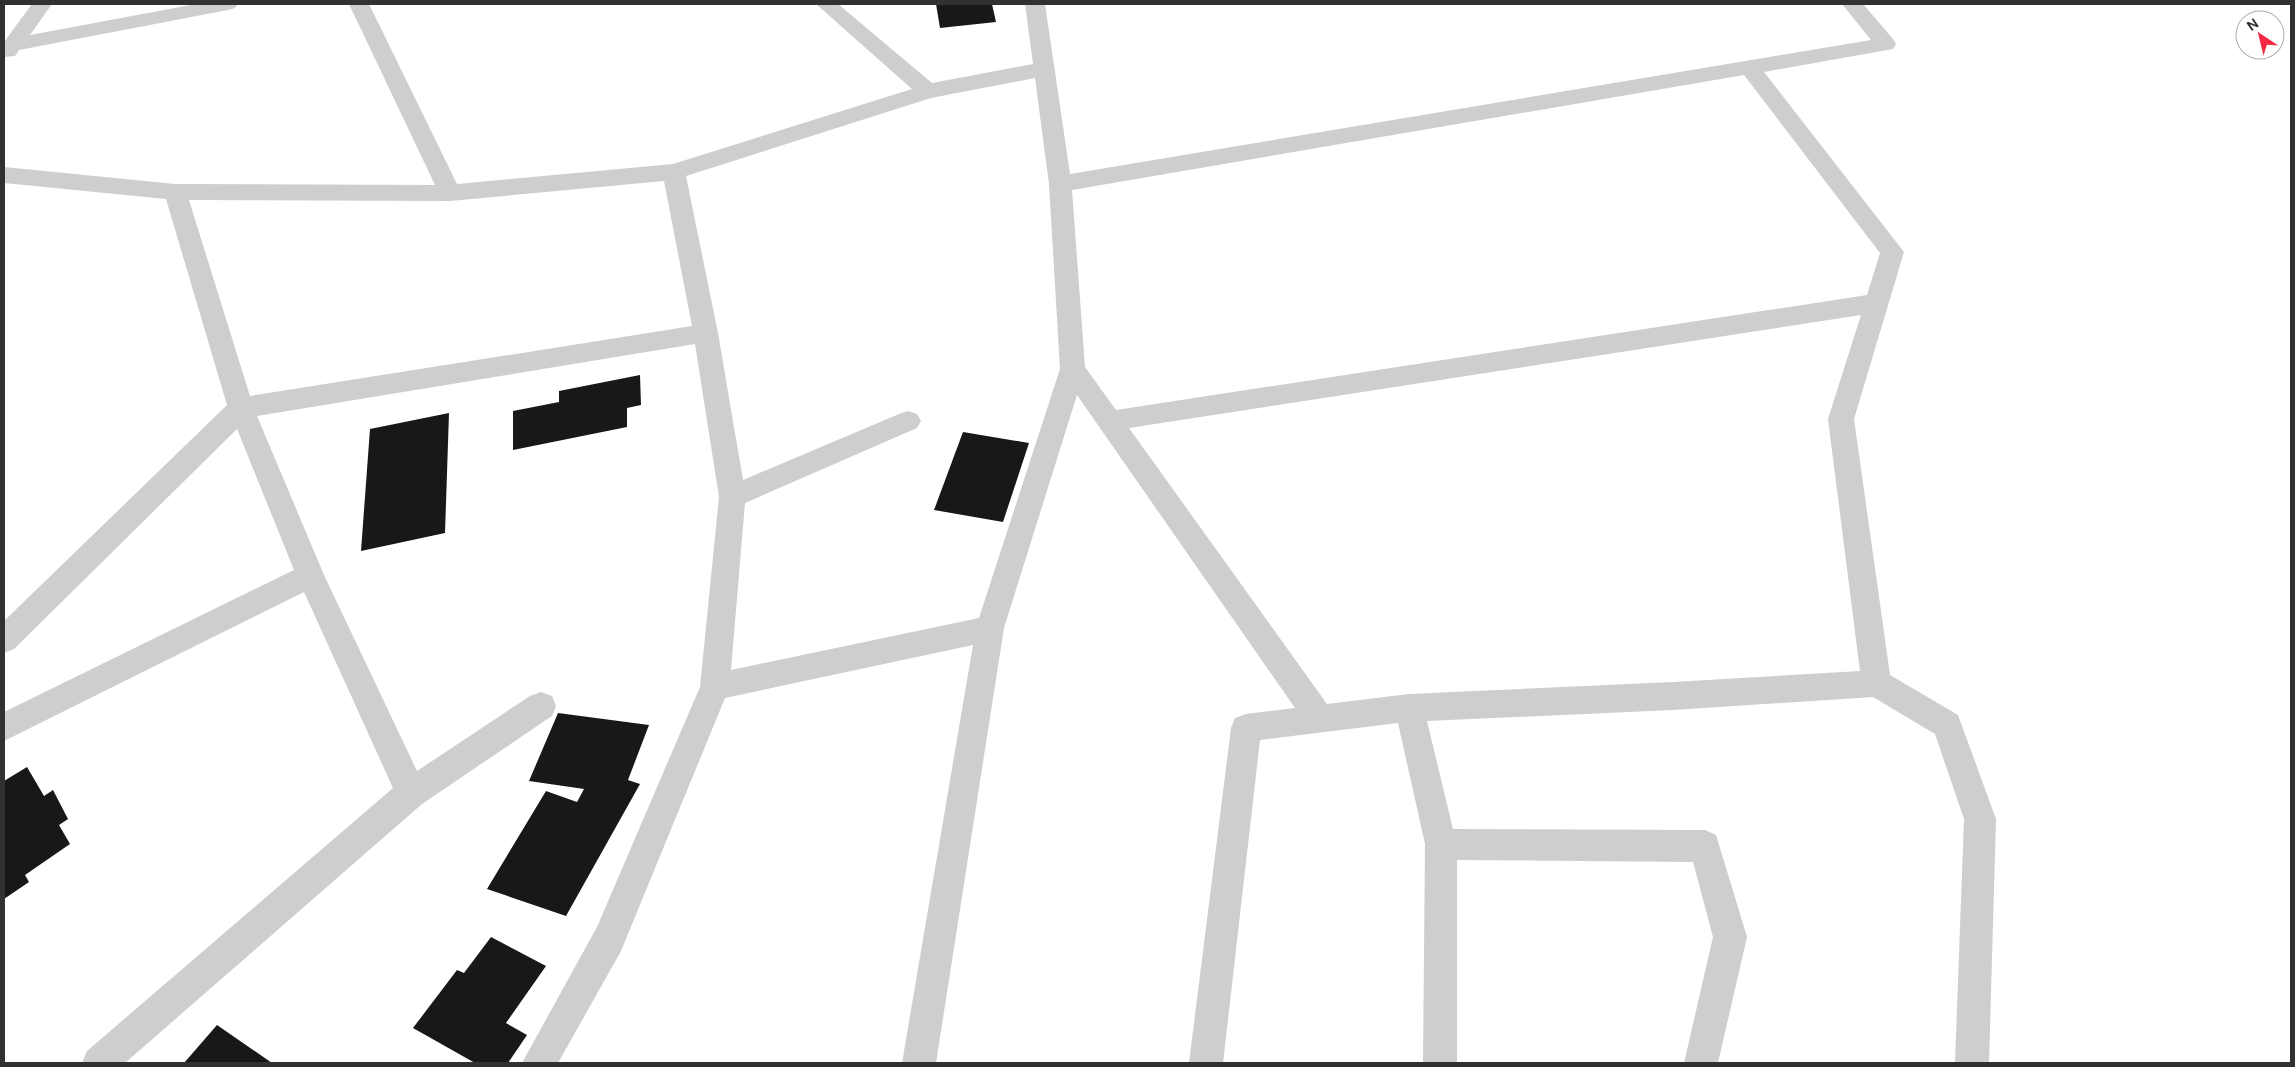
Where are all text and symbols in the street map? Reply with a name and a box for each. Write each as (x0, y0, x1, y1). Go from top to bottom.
north arrow (2235, 10, 2285, 60)
text: N (2243, 14, 2262, 35)

